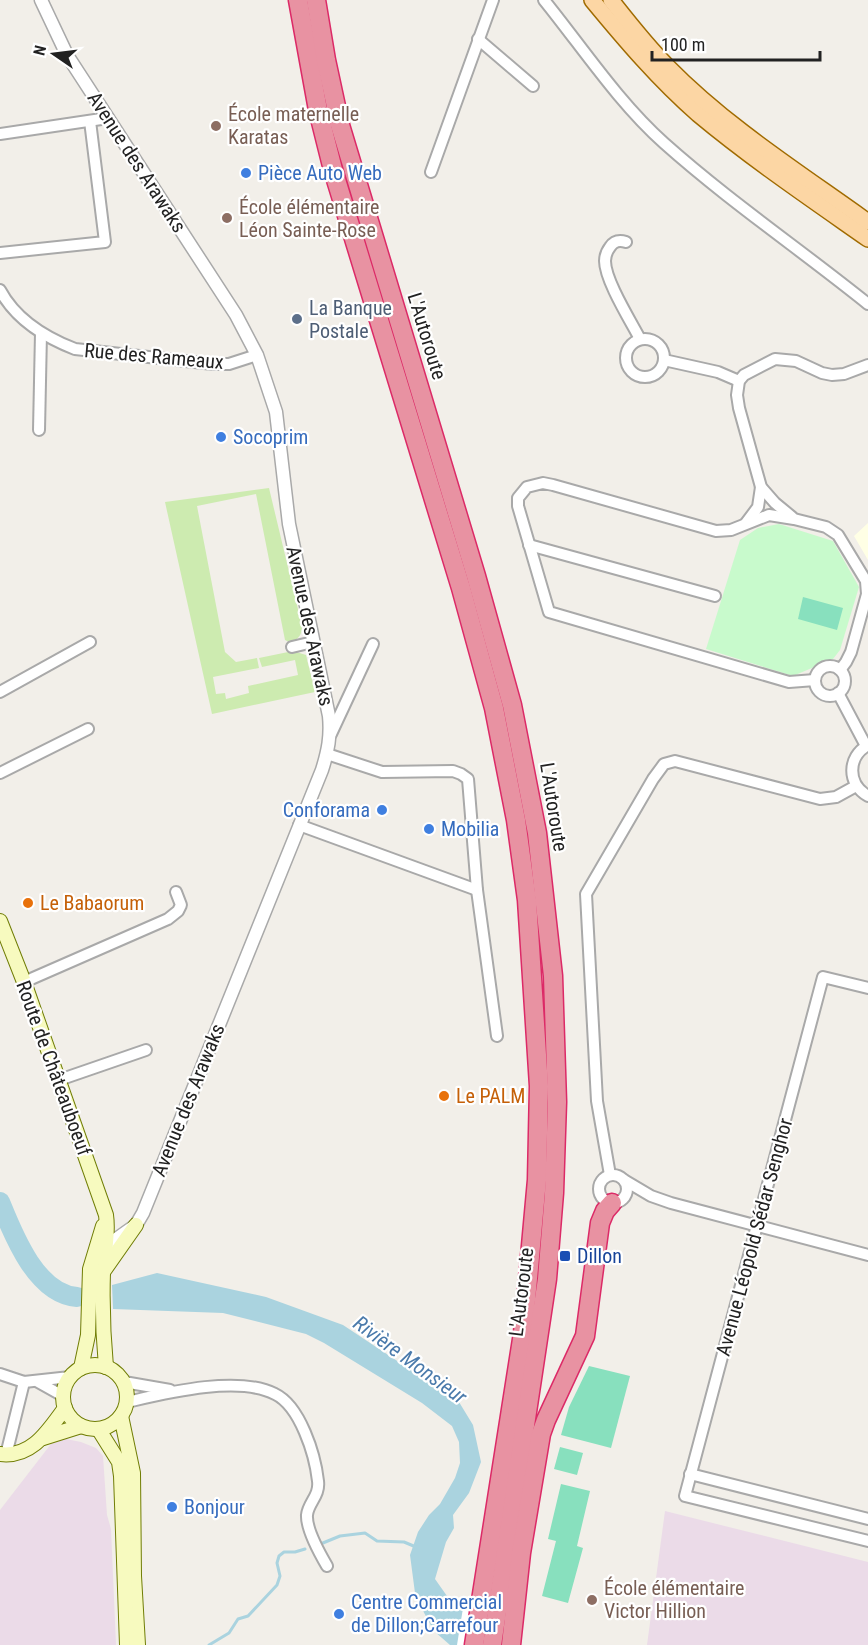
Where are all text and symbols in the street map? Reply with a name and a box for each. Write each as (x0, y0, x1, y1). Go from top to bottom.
north arrow (24, 24, 84, 84)
scale bar (652, 24, 820, 62)
text: 100 m (661, 34, 705, 55)
text: N (30, 43, 50, 58)
street label: Avenue des Arawaks (83, 87, 191, 237)
place label: École maternelle Karatas (228, 102, 359, 149)
marker: École maternelle Karatas (209, 119, 223, 133)
place label: Pièce Auto Web (258, 161, 382, 185)
marker: Pièce Auto Web (239, 166, 253, 180)
place label: École élémentaire Léon Sainte-Rose (239, 195, 379, 242)
marker: École élémentaire Léon Sainte-Rose (220, 211, 234, 225)
street label: L'Autoroute (402, 290, 452, 382)
place label: La Banque Postale (309, 296, 392, 343)
marker: La Banque Postale (290, 312, 304, 326)
street label: Rue des Rameaux (83, 338, 225, 374)
place label: Socoprim (233, 425, 308, 449)
marker: Socoprim (214, 430, 228, 444)
street label: Avenue des Arawaks (281, 544, 339, 708)
street label: L'Autoroute (535, 761, 573, 853)
place label: Conforama (283, 798, 370, 822)
marker: Conforama (375, 803, 389, 817)
place label: Mobilia (441, 817, 499, 841)
marker: Mobilia (422, 822, 436, 836)
place label: Le Babaorum (40, 891, 144, 915)
marker: Le Babaorum (21, 896, 35, 910)
street label: Route de Châteauboeuf (11, 977, 97, 1159)
street label: Avenue des Arawaks (146, 1020, 230, 1180)
place label: Le PALM (456, 1084, 525, 1108)
marker: Le PALM (437, 1089, 451, 1103)
street label: Avenue Léopold Sédar Senghor (711, 1116, 797, 1358)
place label: Dillon (577, 1244, 622, 1268)
street label: L'Autoroute (504, 1246, 538, 1338)
marker: Dillon (558, 1249, 572, 1263)
water label: Rivière Monsieur (349, 1311, 472, 1409)
place label: Bonjour (184, 1495, 245, 1519)
marker: Bonjour (165, 1500, 179, 1514)
place label: École élémentaire Victor Hillion (604, 1576, 744, 1623)
place label: Centre Commercial de Dillon;Carrefour (351, 1590, 502, 1637)
marker: École élémentaire Victor Hillion (585, 1593, 599, 1607)
marker: Centre Commercial de Dillon;Carrefour (332, 1607, 346, 1621)

